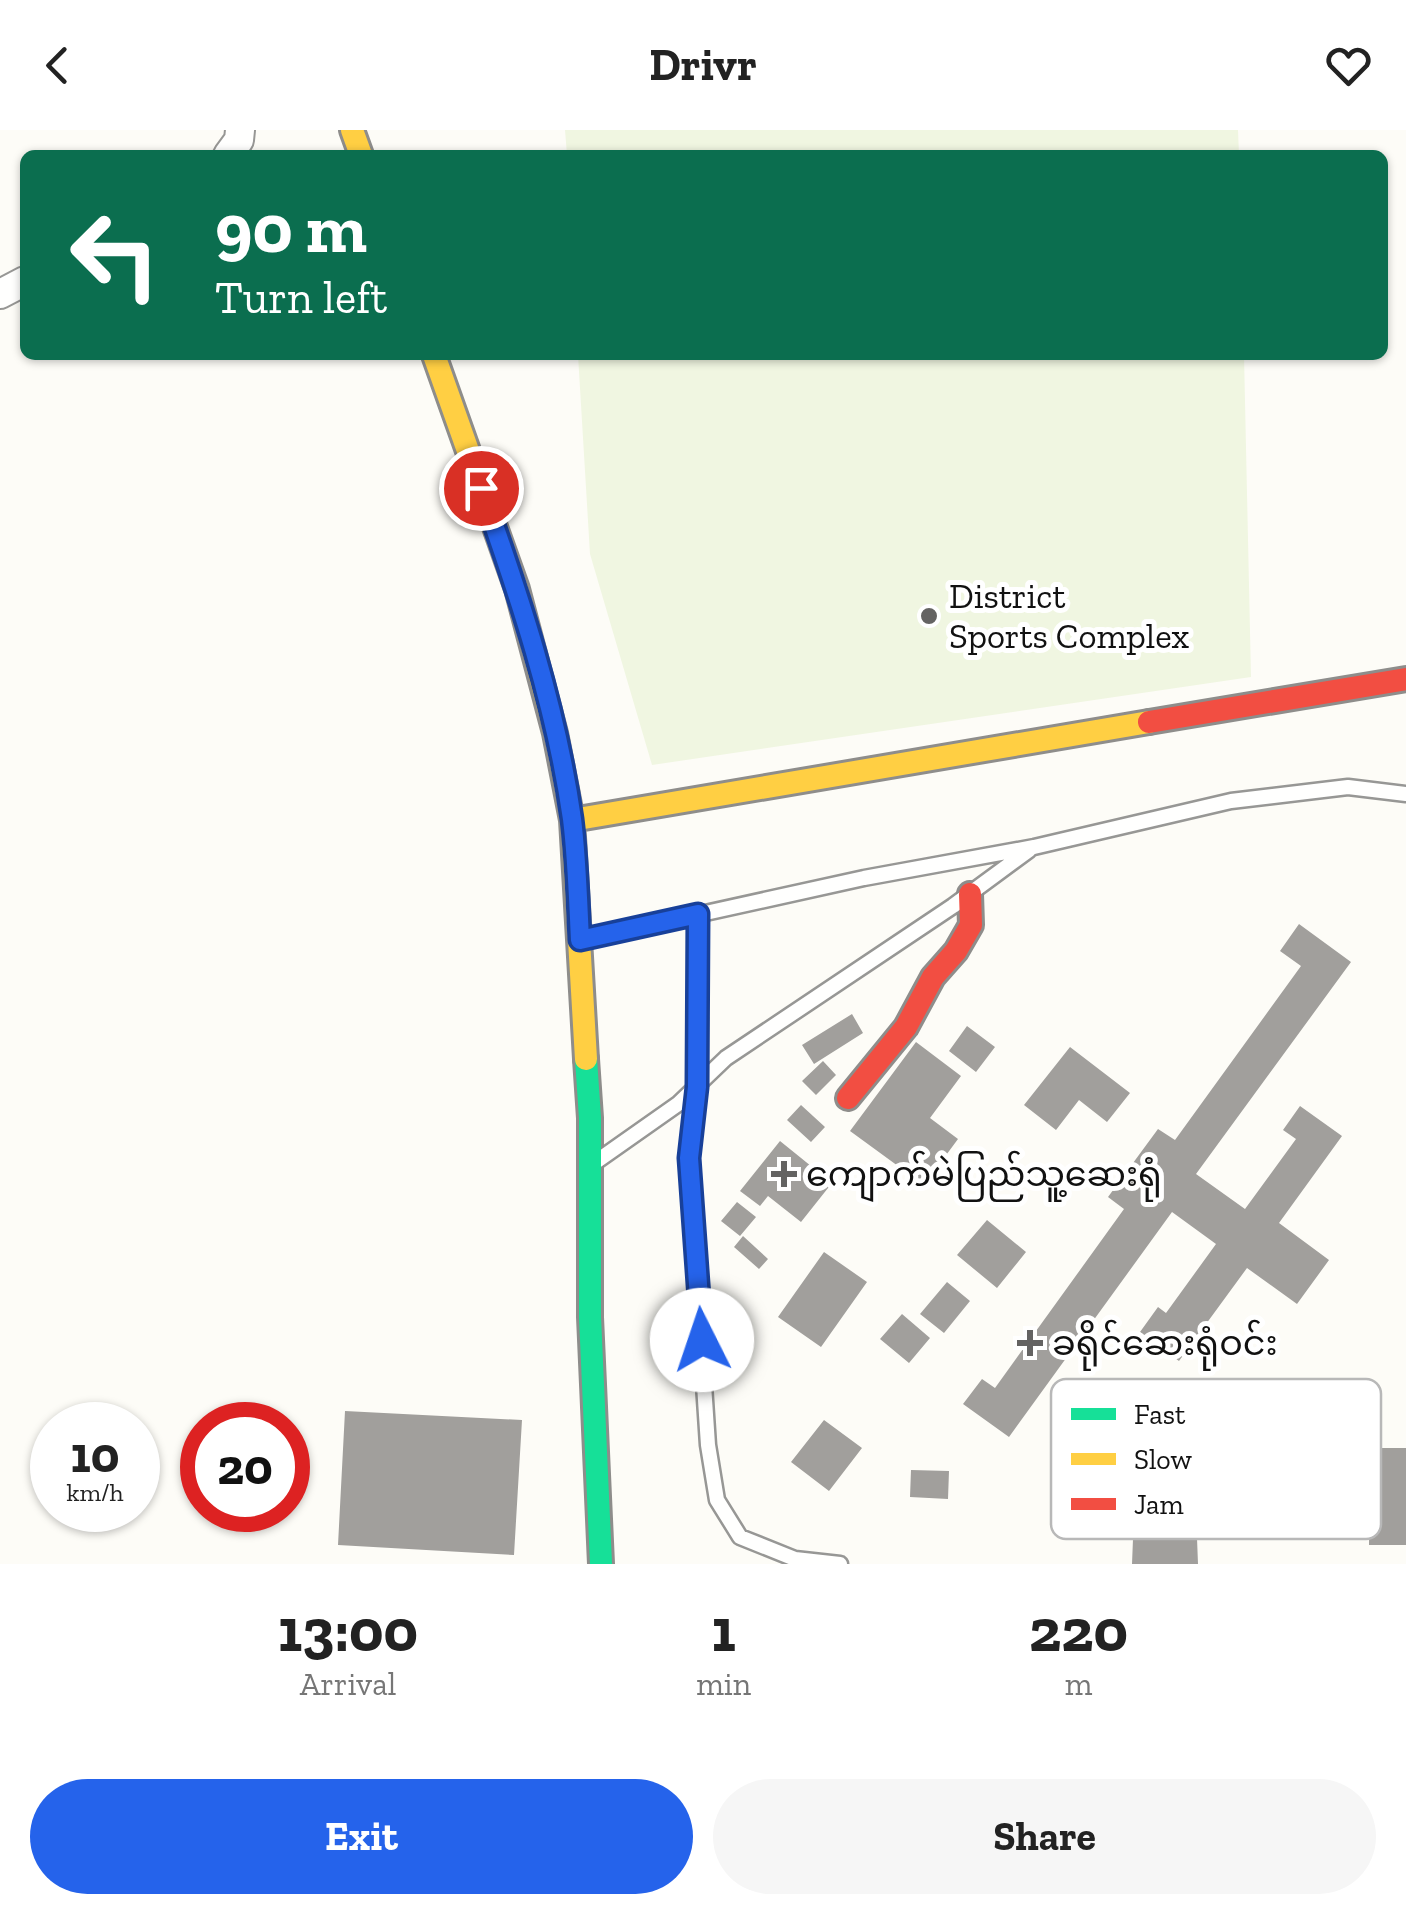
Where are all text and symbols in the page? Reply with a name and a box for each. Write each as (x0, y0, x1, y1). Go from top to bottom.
icon: back (30, 38, 85, 93)
text: Drivr (649, 38, 757, 92)
icon: heart (1321, 38, 1376, 93)
text: 90 m (215, 186, 367, 270)
icon: left (50, 190, 180, 320)
text: Turn left (215, 271, 387, 325)
pin (439, 446, 524, 531)
icon: arrive (454, 461, 509, 516)
place label: District Sports Complex (949, 575, 1189, 657)
marker: District Sports Complex (918, 605, 940, 627)
place label: ကျောက်မဲပြည်သူ့ဆေးရုံ (806, 1150, 1162, 1203)
marker: ကျောက်မဲပြည်သူ့ဆေးရုံ (771, 1161, 797, 1187)
position arrow (650, 1288, 754, 1392)
place label: ခရိုင်ဆေးရုံဝင်း (1052, 1319, 1278, 1371)
marker: ခရိုင်ဆေးရုံဝင်း (1017, 1330, 1043, 1356)
legend (1051, 1379, 1381, 1539)
text: Fast (1134, 1398, 1186, 1431)
speed limit sign: 20 (180, 1402, 310, 1532)
text: 10 (71, 1425, 120, 1485)
text: Slow (1134, 1443, 1192, 1476)
text: km/h (66, 1477, 124, 1507)
text: Jam (1134, 1488, 1184, 1521)
text: 13:00 (278, 1594, 418, 1666)
text: 1 (711, 1594, 736, 1666)
text: 220 (1029, 1594, 1128, 1666)
text: Arrival (300, 1665, 396, 1703)
text: min (696, 1665, 751, 1703)
text: m (1065, 1665, 1092, 1703)
button: Exit (30, 1779, 693, 1894)
button: Share (713, 1779, 1376, 1894)

